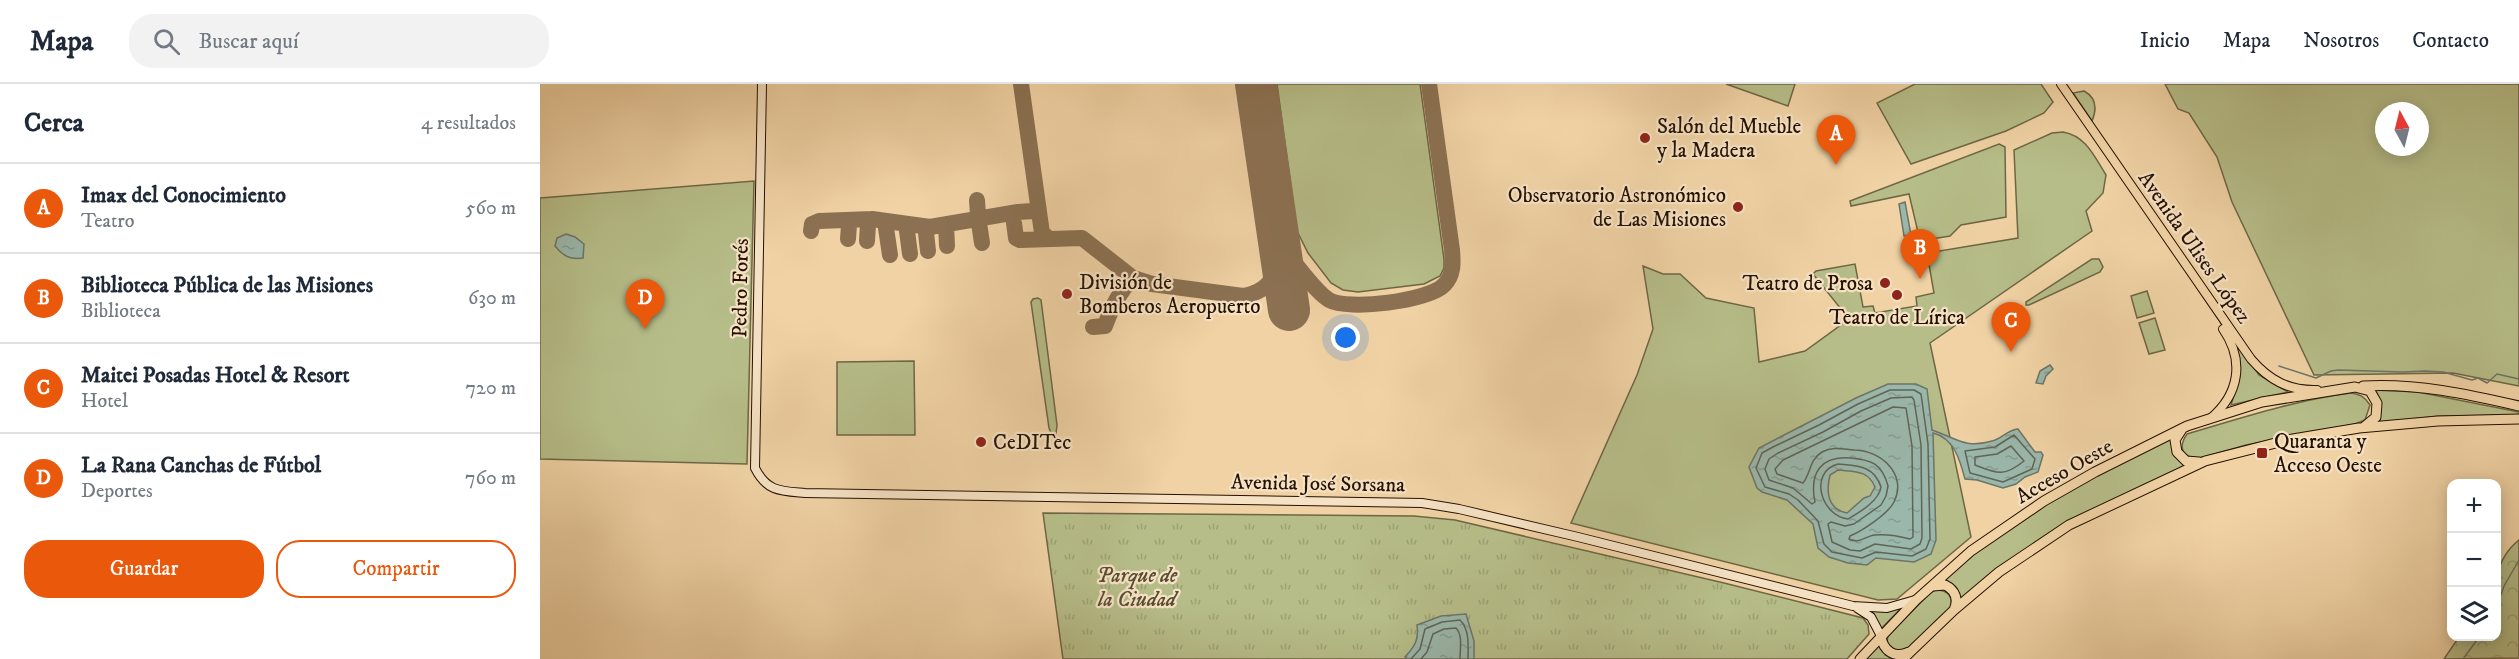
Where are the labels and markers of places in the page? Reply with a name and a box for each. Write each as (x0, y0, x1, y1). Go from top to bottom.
place label: Salón del Mueble y la Madera (1657, 114, 1802, 164)
pin: A (1816, 116, 1856, 165)
marker: Salón del Mueble y la Madera (1638, 131, 1652, 145)
place label: Observatorio Astronómico de Las Misiones (1508, 183, 1726, 233)
marker: Observatorio Astronómico de Las Misiones (1731, 200, 1745, 214)
pin: B (1900, 230, 1940, 279)
place label: División de Bomberos Aeropuerto (1079, 270, 1261, 320)
place label: Teatro de Prosa (1743, 271, 1873, 297)
marker: Teatro de Prosa (1878, 276, 1892, 290)
pin: D (626, 280, 664, 329)
marker: División de Bomberos Aeropuerto (1060, 287, 1074, 301)
marker: Teatro de Lírica (1890, 288, 1904, 302)
pin: C (1992, 302, 2030, 352)
place label: Teatro de Lírica (1829, 305, 1965, 331)
place label: Quaranta y Acceso Oeste (2274, 429, 2382, 479)
place label: CeDITec (993, 430, 1071, 456)
marker: CeDITec (974, 435, 988, 449)
marker: Quaranta y Acceso Oeste (2255, 446, 2269, 460)

